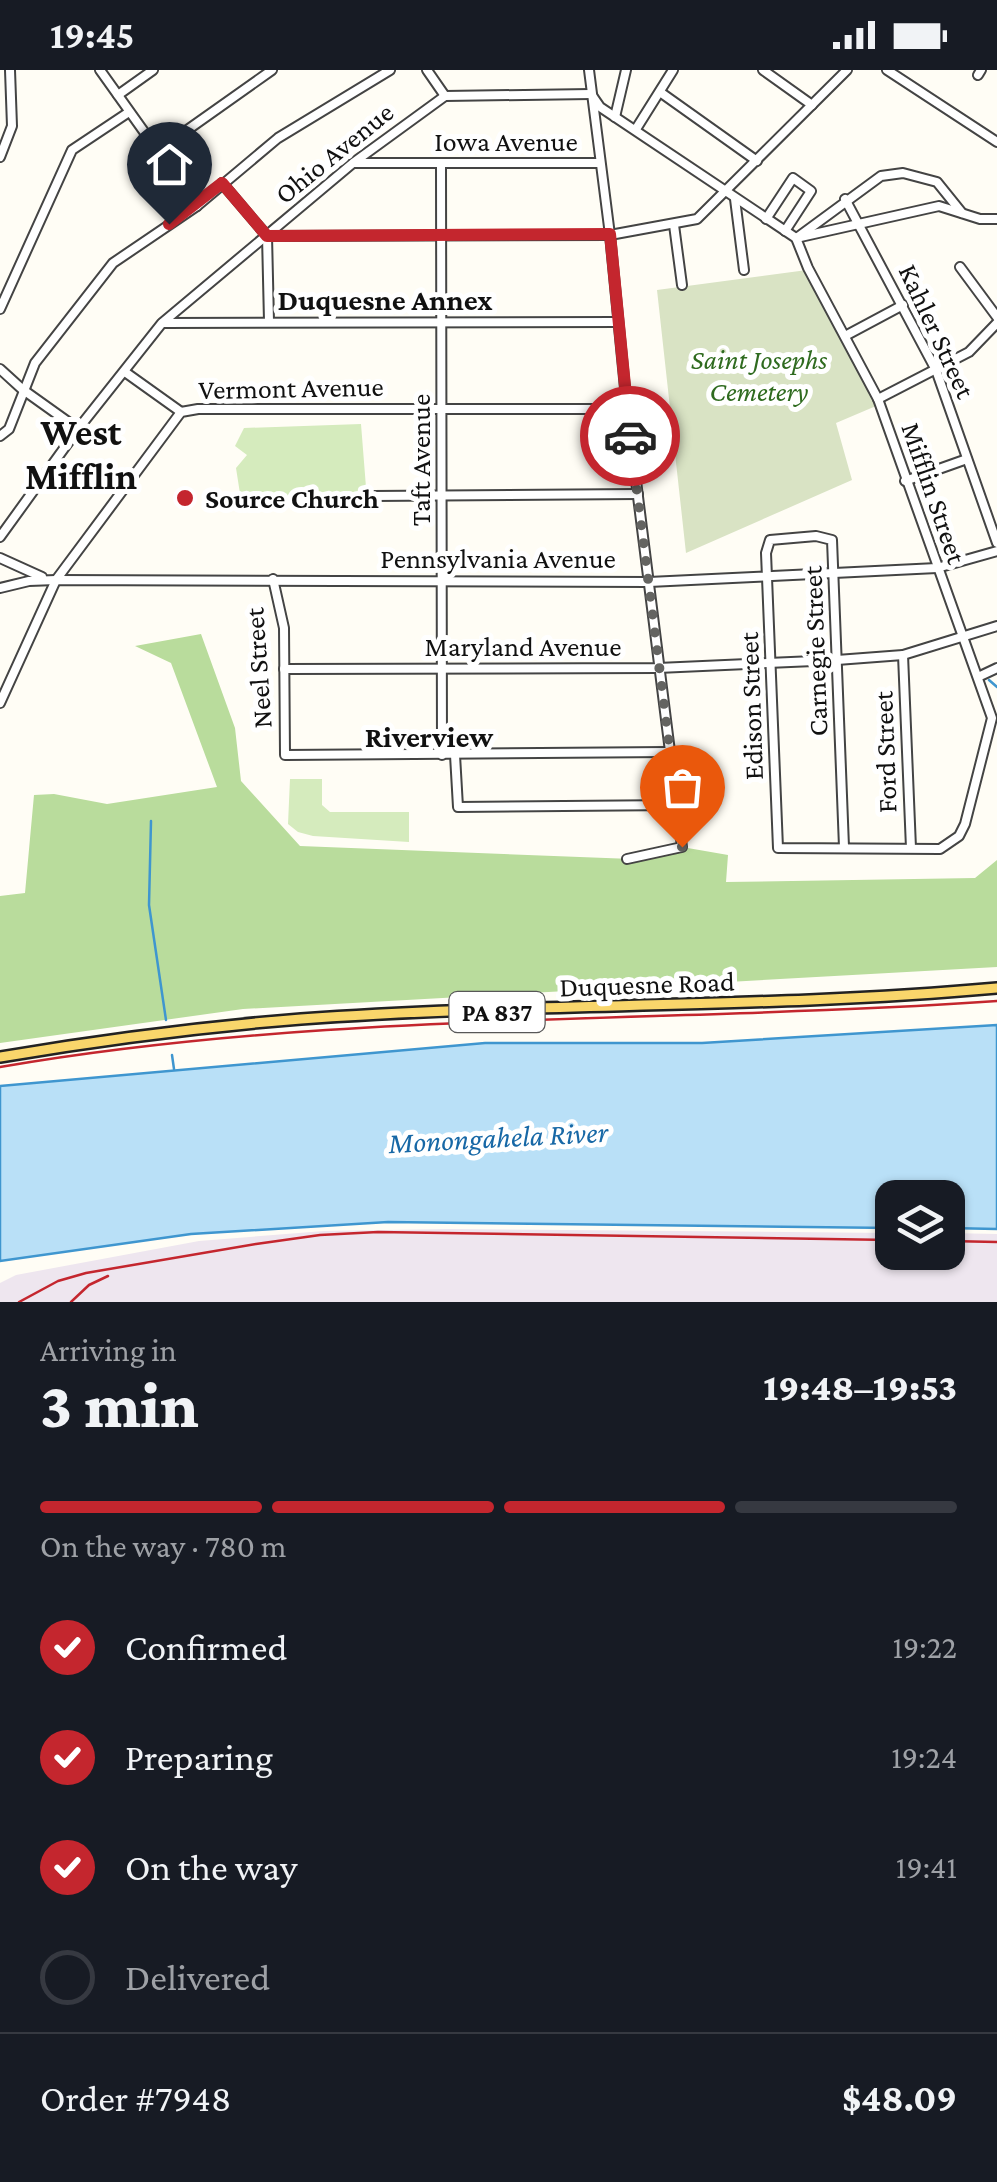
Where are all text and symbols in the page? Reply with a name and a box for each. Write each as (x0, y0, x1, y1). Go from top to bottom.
text: 19:45 (50, 14, 134, 56)
street label: Ohio Avenue (269, 96, 399, 210)
pin (127, 122, 212, 225)
street label: Iowa Avenue (434, 126, 578, 157)
icon: home (142, 137, 197, 192)
street label: Kahler Street (892, 259, 982, 404)
district label: Duquesne Annex (278, 283, 493, 316)
park label: Saint Josephs Cemetery (691, 344, 828, 407)
street label: Vermont Avenue (198, 371, 384, 405)
courier (580, 386, 680, 486)
street label: Taft Avenue (405, 394, 436, 526)
icon: car (603, 409, 658, 464)
district label: West Mifflin (25, 411, 137, 497)
street label: Mifflin Street (895, 418, 973, 568)
place label: Source Church (205, 483, 379, 514)
marker: Source Church (174, 487, 196, 509)
street label: Pennsylvania Avenue (380, 543, 616, 574)
street label: Carnegie Street (797, 564, 833, 737)
street label: Neel Street (238, 606, 278, 729)
street label: Maryland Avenue (425, 631, 621, 662)
street label: Edison Street (733, 631, 769, 781)
street label: Ford Street (867, 690, 903, 814)
district label: Riverview (365, 720, 494, 753)
pin (640, 745, 725, 848)
icon: bag (655, 760, 710, 815)
street label: Duquesne Road (559, 965, 735, 1003)
road number: PA 837 (450, 992, 544, 1032)
water label: Monongahela River (386, 1115, 610, 1160)
map controls (875, 1180, 965, 1270)
button: layers (875, 1180, 965, 1270)
text: Arriving in (40, 1332, 177, 1368)
text: 19:48–19:53 (763, 1366, 957, 1408)
text: 3 min (40, 1369, 199, 1441)
text: On the way · 780 m (40, 1528, 287, 1564)
icon: check (40, 1620, 95, 1675)
text: Confirmed (125, 1626, 288, 1668)
text: 19:22 (892, 1629, 957, 1665)
icon: check (40, 1730, 95, 1785)
text: Preparing (125, 1736, 273, 1778)
text: 19:24 (891, 1739, 957, 1775)
icon: check (40, 1840, 95, 1895)
text: On the way (125, 1846, 297, 1888)
text: 19:41 (896, 1849, 957, 1885)
text: Delivered (125, 1956, 270, 1998)
text: Order #7948 (40, 2077, 231, 2119)
text: $48.09 (842, 2077, 957, 2119)

